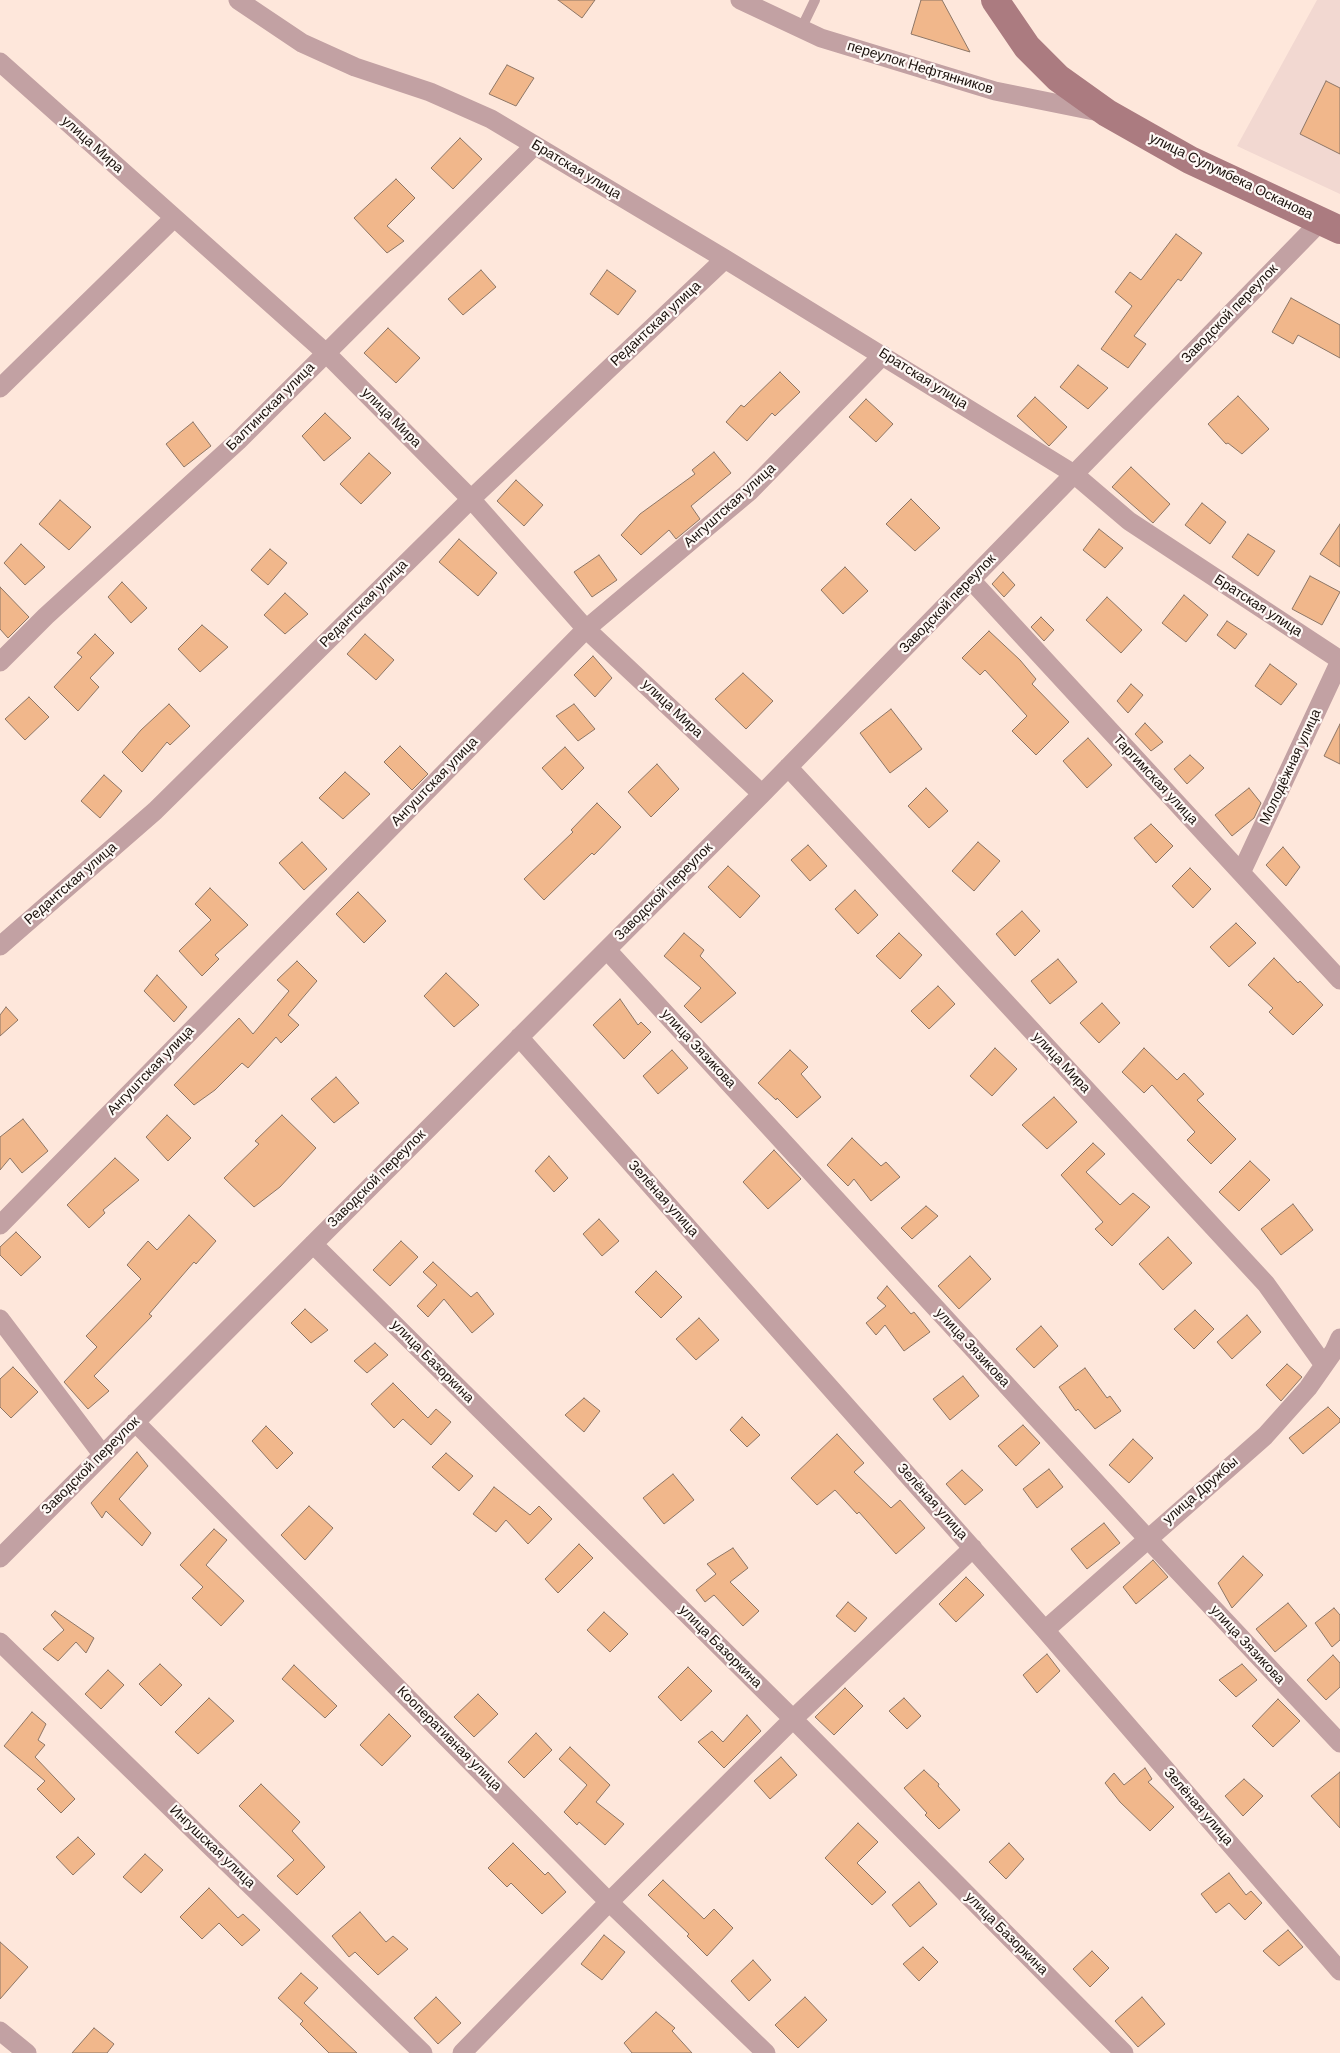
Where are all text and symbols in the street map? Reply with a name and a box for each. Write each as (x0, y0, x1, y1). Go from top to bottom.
street label: переулок Нефтянников (845, 38, 995, 98)
street label: улица Мира (58, 113, 126, 177)
street label: улица Сулумбека Осканова (1147, 130, 1315, 224)
street label: Братская улица (528, 137, 624, 203)
street label: Заводской переулок (1178, 261, 1282, 367)
street label: Редантская улица (607, 278, 705, 370)
street label: Братская улица (875, 345, 971, 413)
street label: Балтинская улица (223, 359, 319, 455)
street label: улица Мира (358, 385, 424, 451)
street label: Ангуштская улица (681, 460, 779, 552)
street label: Заводской переулок (896, 551, 1000, 657)
street label: Редантская улица (317, 557, 411, 651)
street label: Братская улица (1211, 571, 1305, 641)
street label: улица Мира (638, 677, 706, 741)
street label: Молодёжная улица (1257, 706, 1325, 828)
street label: Таргимская улица (1109, 731, 1201, 829)
street label: Ангуштская улица (388, 734, 482, 830)
street label: Редантская улица (21, 839, 121, 929)
street label: Заводской переулок (612, 840, 716, 944)
street label: улица Зязикова (657, 1006, 739, 1092)
street label: Ангуштская улица (104, 1023, 198, 1119)
street label: улица Мира (1029, 1029, 1093, 1097)
street label: Заводской переулок (325, 1127, 429, 1231)
street label: Зелёная улица (624, 1157, 702, 1241)
street label: улица Зязикова (931, 1305, 1013, 1391)
street label: улица Базоркина (387, 1317, 477, 1407)
street label: Заводской переулок (39, 1414, 143, 1518)
street label: улица Дружбы (1160, 1454, 1242, 1528)
street label: Зелёная улица (893, 1460, 971, 1544)
street label: улица Базоркина (675, 1602, 765, 1692)
street label: улица Зязикова (1206, 1602, 1288, 1688)
street label: Кооперативная улица (393, 1683, 505, 1795)
street label: Зелёная улица (1160, 1765, 1236, 1849)
street label: Ингушская улица (166, 1802, 258, 1892)
street label: улица Базоркина (961, 1889, 1051, 1979)

